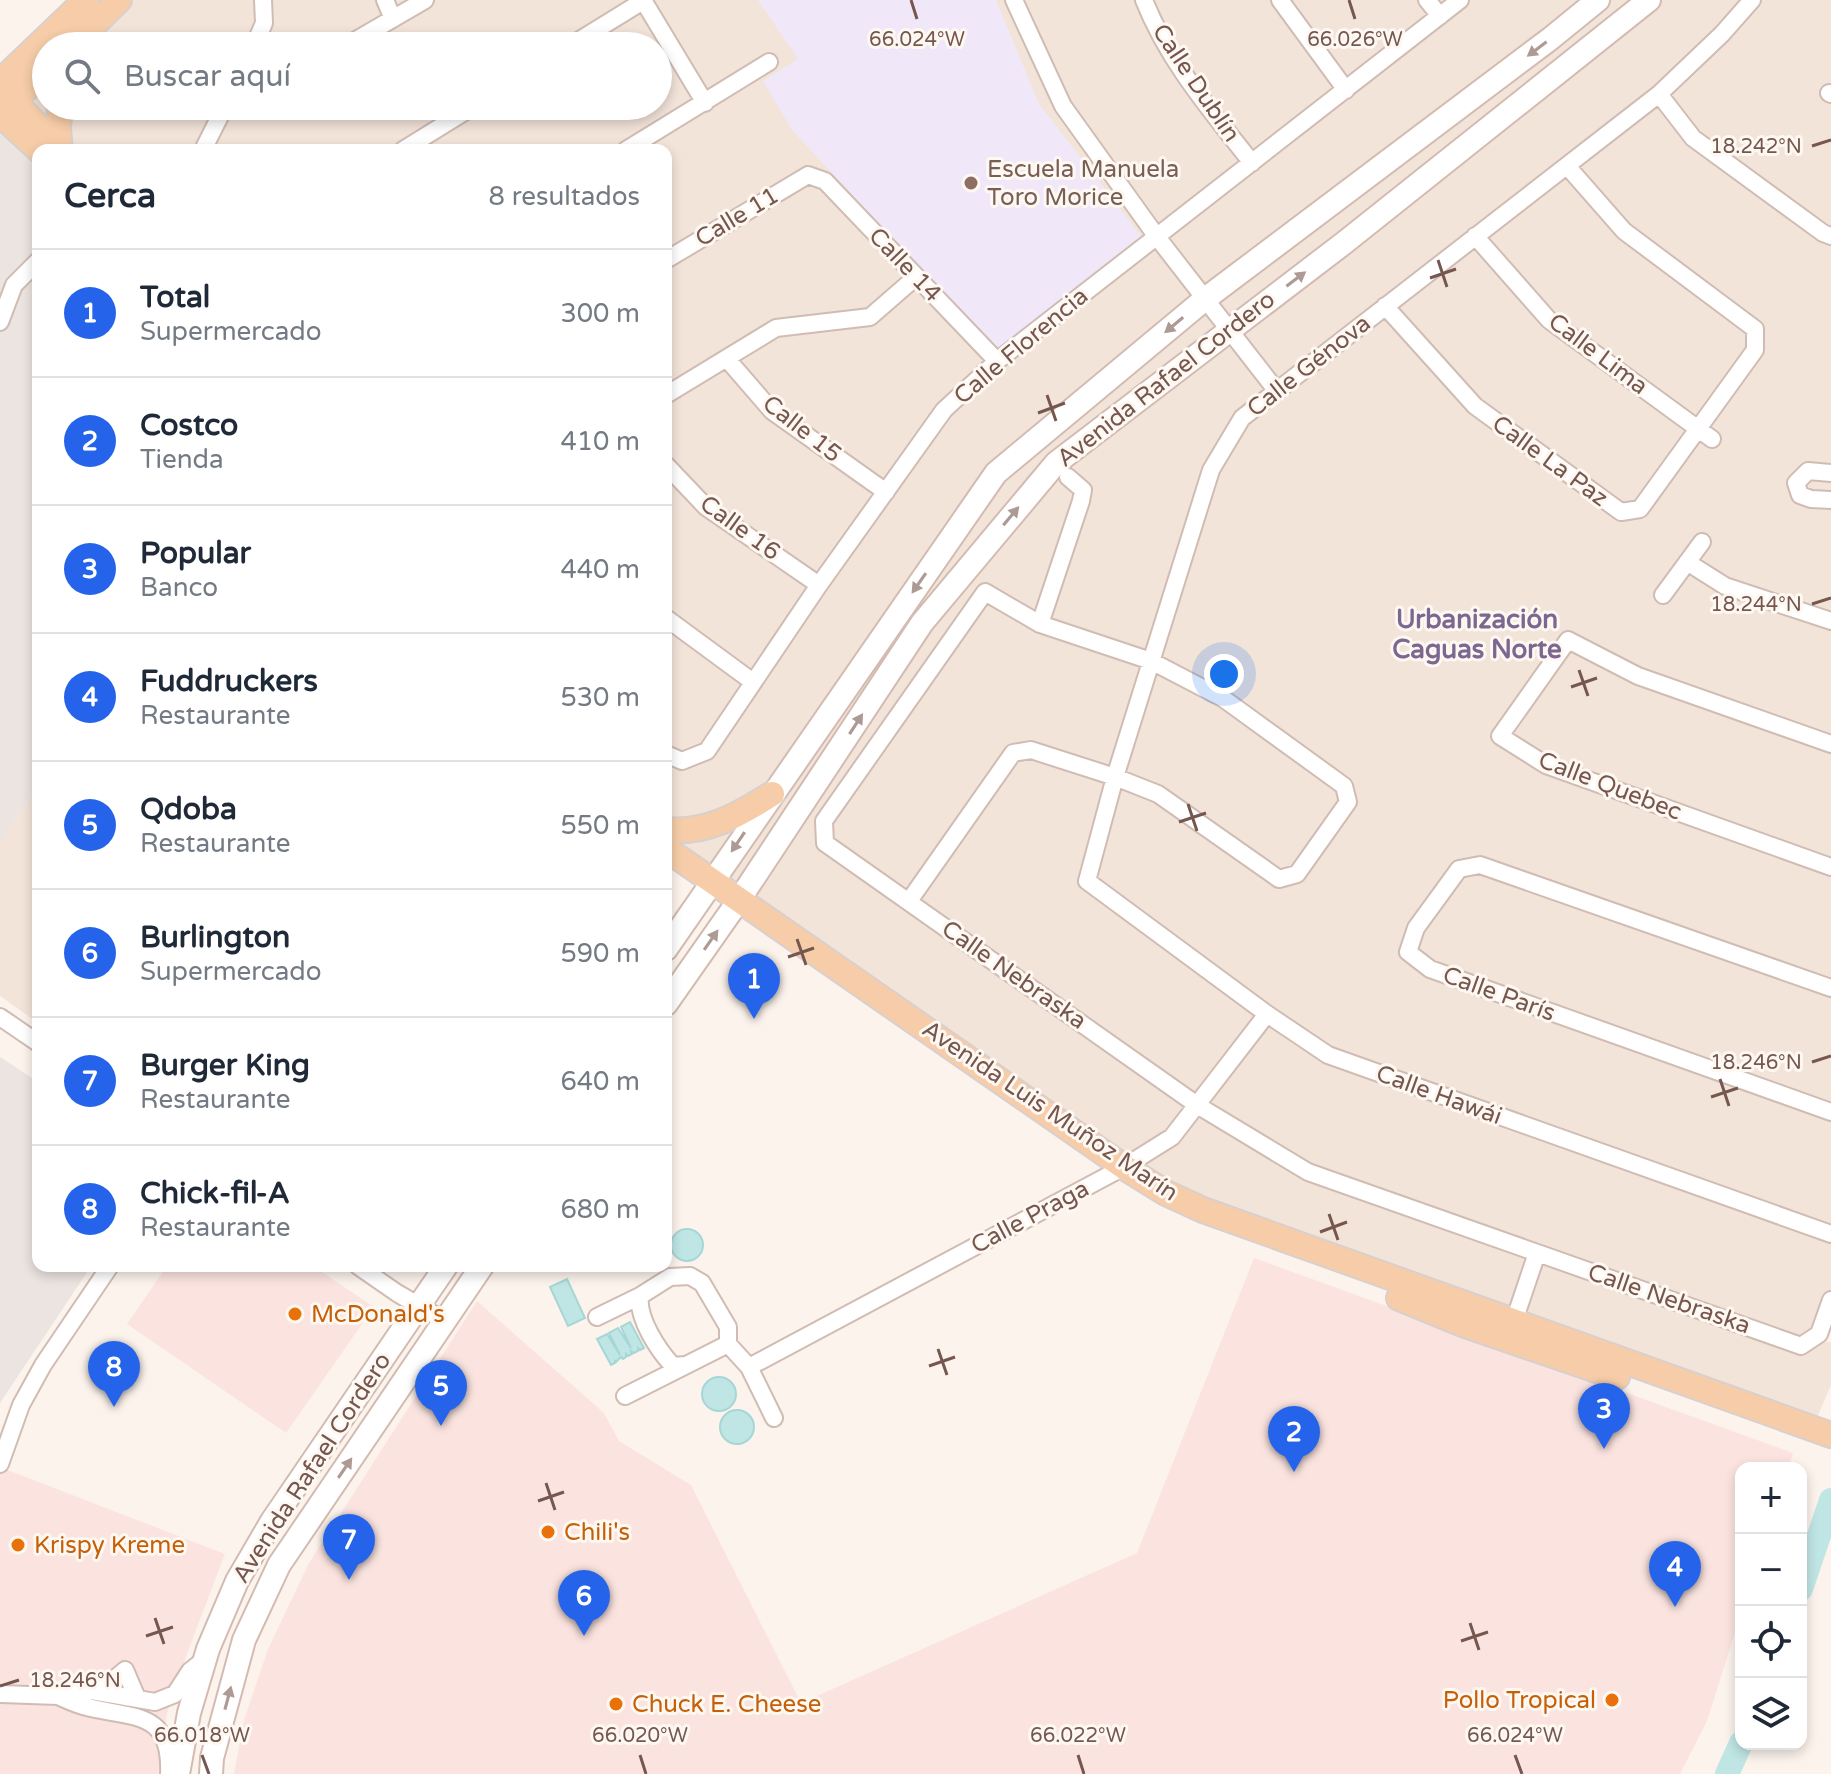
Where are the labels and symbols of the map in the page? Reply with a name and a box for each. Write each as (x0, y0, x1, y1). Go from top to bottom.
street label: Calle Dublín (1146, 18, 1246, 148)
text: 66.024°W (869, 28, 965, 52)
text: 66.026°W (1307, 28, 1403, 52)
one-way arrow (1527, 41, 1547, 57)
text: 18.242°N (1710, 135, 1802, 159)
place label: Escuela Manuela Toro Morice (987, 155, 1179, 212)
marker: Escuela Manuela Toro Morice (962, 174, 980, 192)
street label: Calle 11 (690, 181, 784, 253)
street label: Calle 14 (863, 222, 947, 308)
one-way arrow (1285, 271, 1306, 287)
street label: Calle Florencia (948, 281, 1094, 411)
street label: Avenida Rafael Cordero (1051, 285, 1281, 473)
street label: Calle Lima (1542, 307, 1654, 401)
street label: Calle Génova (1241, 309, 1377, 423)
one-way arrow (1164, 316, 1184, 333)
street label: Calle 15 (757, 389, 847, 469)
street label: Calle La Paz (1486, 409, 1614, 513)
street label: Calle 16 (694, 489, 786, 567)
one-way arrow (1002, 506, 1019, 526)
one-way arrow (911, 572, 927, 594)
text: 18.244°N (1710, 593, 1802, 617)
district label: Urbanización Caguas Norte (1392, 604, 1562, 665)
your location (1204, 654, 1244, 694)
one-way arrow (848, 713, 862, 735)
street label: Calle Quebec (1534, 745, 1686, 827)
one-way arrow (731, 832, 746, 853)
street label: Calle Nebraska (936, 914, 1092, 1036)
one-way arrow (703, 929, 718, 950)
pin: 1 (728, 953, 780, 1019)
street label: Calle París (1439, 960, 1559, 1028)
street label: Avenida Luis Muñoz Marín (917, 1014, 1183, 1208)
text: 18.246°N (1710, 1051, 1802, 1075)
street label: Calle Hawái (1372, 1059, 1506, 1131)
street label: Calle Praga (966, 1174, 1094, 1260)
street label: Calle Nebraska (1584, 1258, 1754, 1340)
place label: McDonald's (311, 1300, 445, 1329)
marker: McDonald's (286, 1305, 304, 1323)
pin: 8 (88, 1341, 140, 1407)
street label: Avenida Rafael Cordero (227, 1347, 397, 1589)
pin: 5 (415, 1360, 467, 1426)
pin: 3 (1578, 1383, 1630, 1449)
pin: 2 (1268, 1406, 1320, 1472)
one-way arrow (337, 1458, 352, 1479)
pin: 7 (323, 1514, 375, 1580)
place label: Chili's (564, 1518, 630, 1547)
marker: Chili's (539, 1523, 557, 1541)
place label: Krispy Kreme (34, 1531, 185, 1560)
marker: Krispy Kreme (9, 1536, 27, 1554)
pin: 4 (1649, 1541, 1701, 1607)
pin: 6 (558, 1570, 610, 1636)
text: 18.246°N (29, 1669, 121, 1693)
one-way arrow (222, 1686, 235, 1710)
place label: Pollo Tropical (1443, 1686, 1596, 1715)
place label: Chuck E. Cheese (632, 1690, 821, 1719)
marker: Pollo Tropical (1603, 1691, 1621, 1709)
marker: Chuck E. Cheese (607, 1695, 625, 1713)
text: 66.018°W (154, 1724, 250, 1748)
text: 66.020°W (592, 1724, 688, 1748)
text: 66.022°W (1030, 1724, 1126, 1748)
text: 66.024°W (1467, 1724, 1563, 1748)

